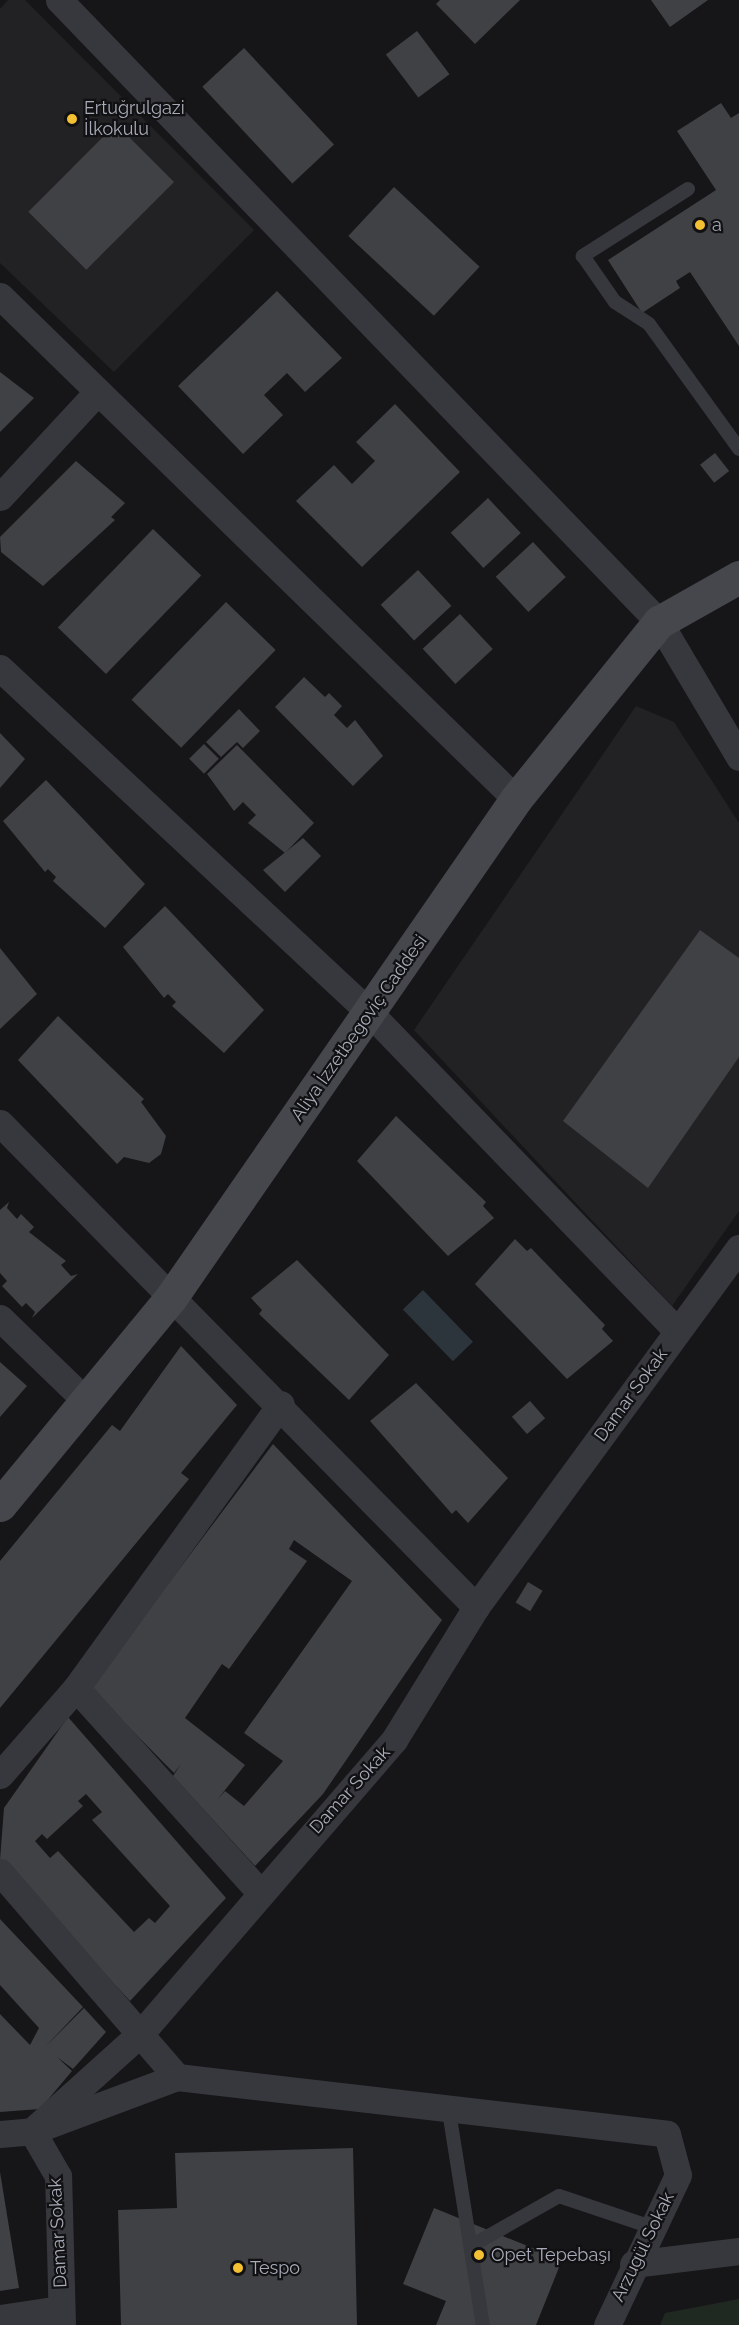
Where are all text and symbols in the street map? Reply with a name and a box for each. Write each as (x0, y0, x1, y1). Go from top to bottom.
place label: Ertuğrulgazi İlkokulu (84, 98, 185, 140)
marker: Ertuğrulgazi İlkokulu (65, 112, 79, 126)
place label: a (712, 214, 722, 236)
marker: a (693, 218, 707, 232)
street label: Aliya İzzetbegoviç Caddesi (286, 931, 432, 1125)
street label: Damar Sokak (590, 1344, 672, 1446)
street label: Damar Sokak (305, 1742, 395, 1838)
street label: Damar Sokak (44, 2177, 72, 2289)
street label: Arzugül Sokak (607, 2188, 679, 2306)
place label: Opet Tepebaşı (491, 2244, 611, 2266)
marker: Opet Tepebaşı (472, 2248, 486, 2262)
place label: Tespo (250, 2257, 300, 2279)
marker: Tespo (231, 2261, 245, 2275)

